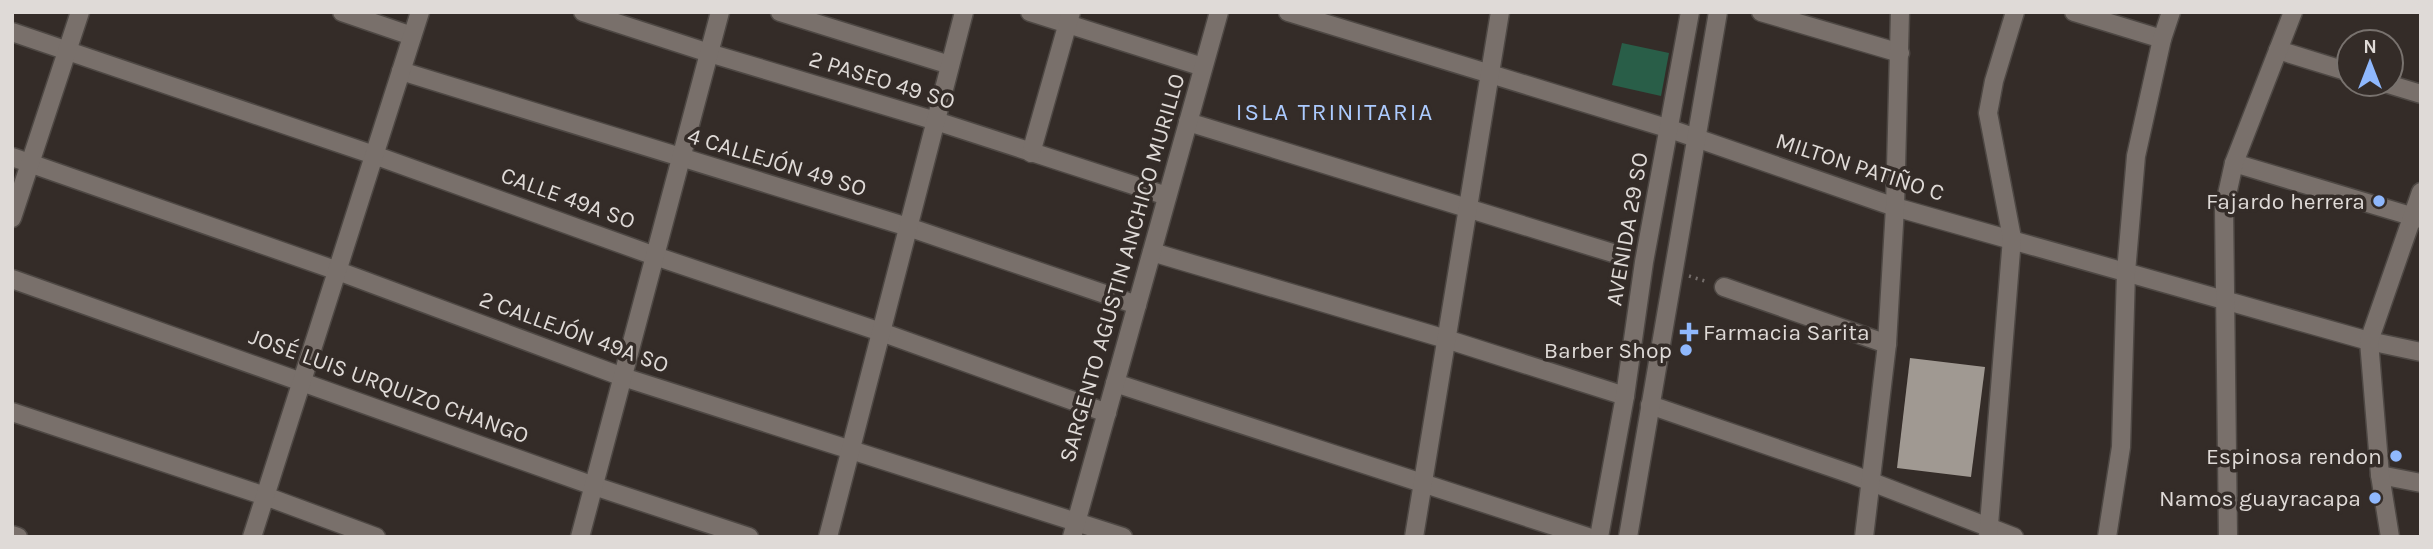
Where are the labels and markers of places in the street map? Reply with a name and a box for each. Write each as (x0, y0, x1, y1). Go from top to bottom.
place label: Fajardo herrera (2206, 188, 2365, 215)
marker: Fajardo herrera (2371, 193, 2387, 209)
place label: Farmacia Sarita (1703, 319, 1870, 346)
marker: Farmacia Sarita (1681, 324, 1697, 340)
place label: Barber Shop (1544, 337, 1672, 364)
marker: Barber Shop (1678, 342, 1694, 358)
place label: Espinosa rendon (2206, 443, 2382, 470)
marker: Espinosa rendon (2388, 448, 2404, 464)
place label: Namos guayracapa (2159, 485, 2361, 512)
marker: Namos guayracapa (2367, 490, 2383, 506)

